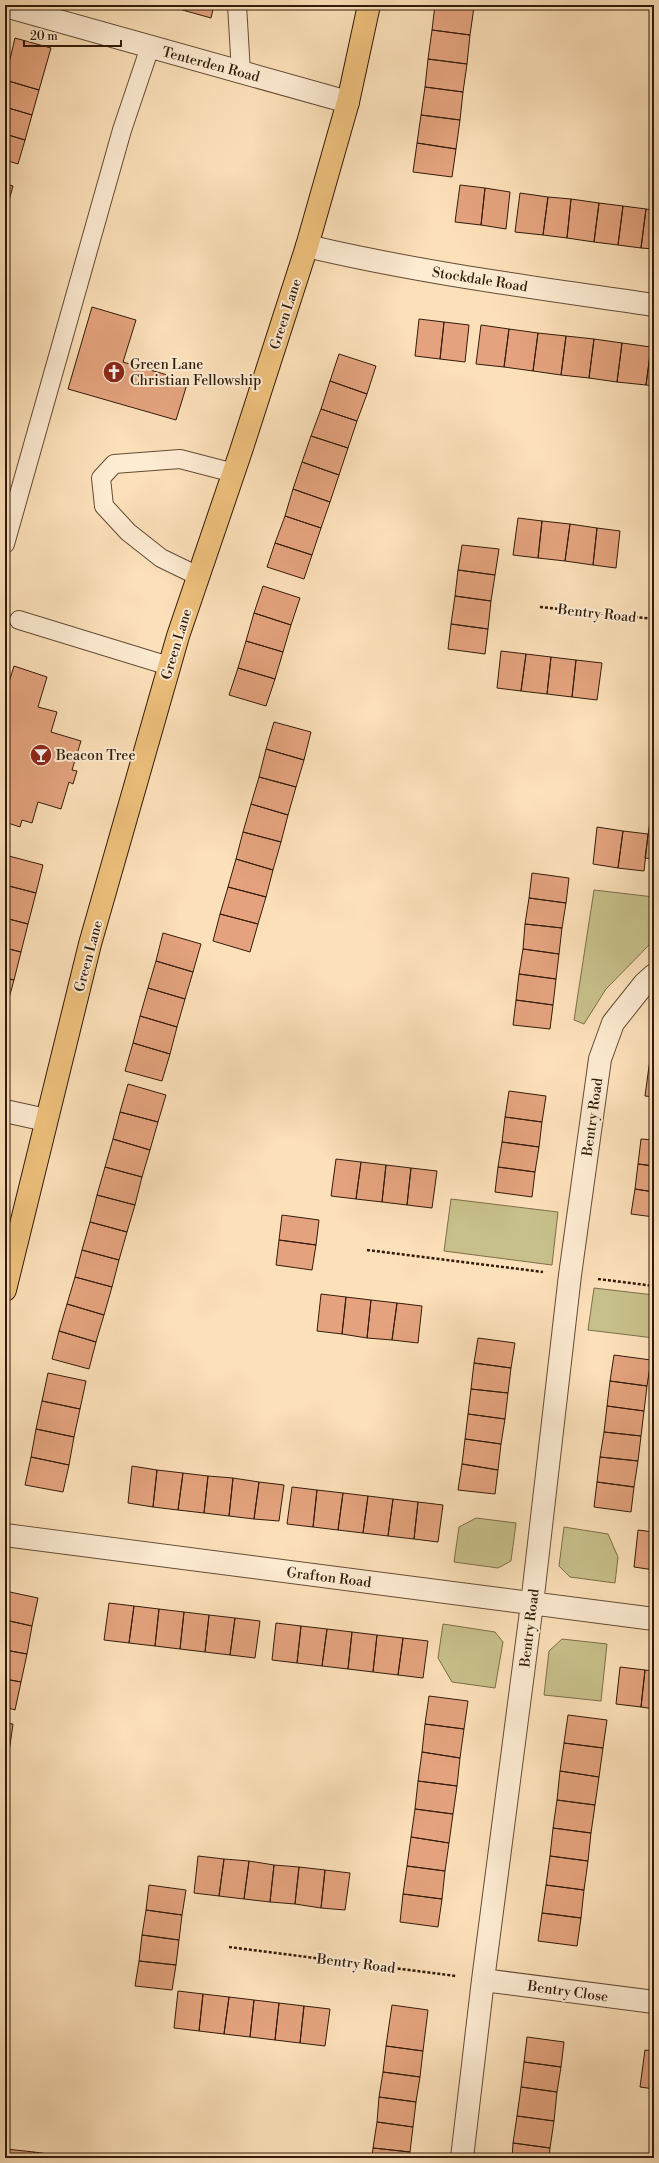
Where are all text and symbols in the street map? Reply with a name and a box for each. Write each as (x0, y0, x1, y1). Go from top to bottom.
scale bar (24, 22, 121, 48)
text: 20 m (30, 29, 58, 44)
street label: Tenterden Road (160, 43, 262, 87)
street label: Stockdale Road (431, 264, 529, 296)
street label: Green Lane (266, 277, 306, 352)
place label: Green Lane Christian Fellowship (130, 356, 261, 390)
church icon: Green Lane Christian Fellowship (101, 359, 127, 385)
street label: Bentry Road (556, 601, 637, 627)
street label: Green Lane (158, 607, 196, 682)
bar icon: Beacon Tree (28, 742, 54, 768)
place label: Beacon Tree (55, 747, 136, 765)
street label: Green Lane (71, 918, 107, 994)
street label: Bentry Road (578, 1077, 607, 1158)
street label: Grafton Road (285, 1564, 372, 1592)
street label: Bentry Road (516, 1588, 544, 1669)
street label: Bentry Road (315, 1950, 396, 1978)
street label: Bentry Close (525, 1977, 609, 2007)

